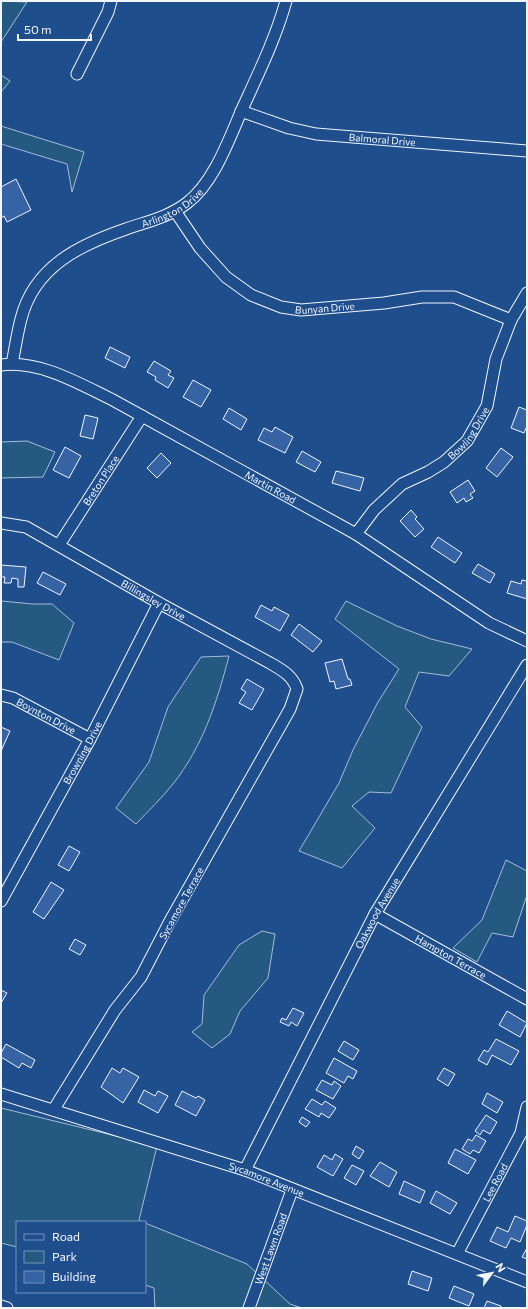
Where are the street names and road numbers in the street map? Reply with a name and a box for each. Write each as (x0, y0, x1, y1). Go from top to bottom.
street label: Balmoral Drive (348, 131, 416, 148)
street label: Arlington Drive (140, 186, 205, 230)
street label: Bunyan Drive (294, 299, 355, 316)
street label: Bowling Drive (445, 405, 491, 462)
street label: Breton Place (80, 453, 121, 508)
street label: Martin Road (243, 468, 298, 506)
street label: Billingsley Drive (119, 577, 188, 622)
street label: Boynton Drive (15, 695, 78, 736)
street label: Browning Drive (60, 719, 104, 786)
street label: Sycamore Terrace (156, 865, 206, 941)
street label: Oakwood Avenue (352, 875, 402, 951)
street label: Hampton Terrace (413, 932, 488, 981)
street label: Sycamore Avenue (227, 1159, 306, 1199)
street label: Lee Road (480, 1161, 510, 1204)
street label: West Lawn Road (252, 1211, 289, 1286)

